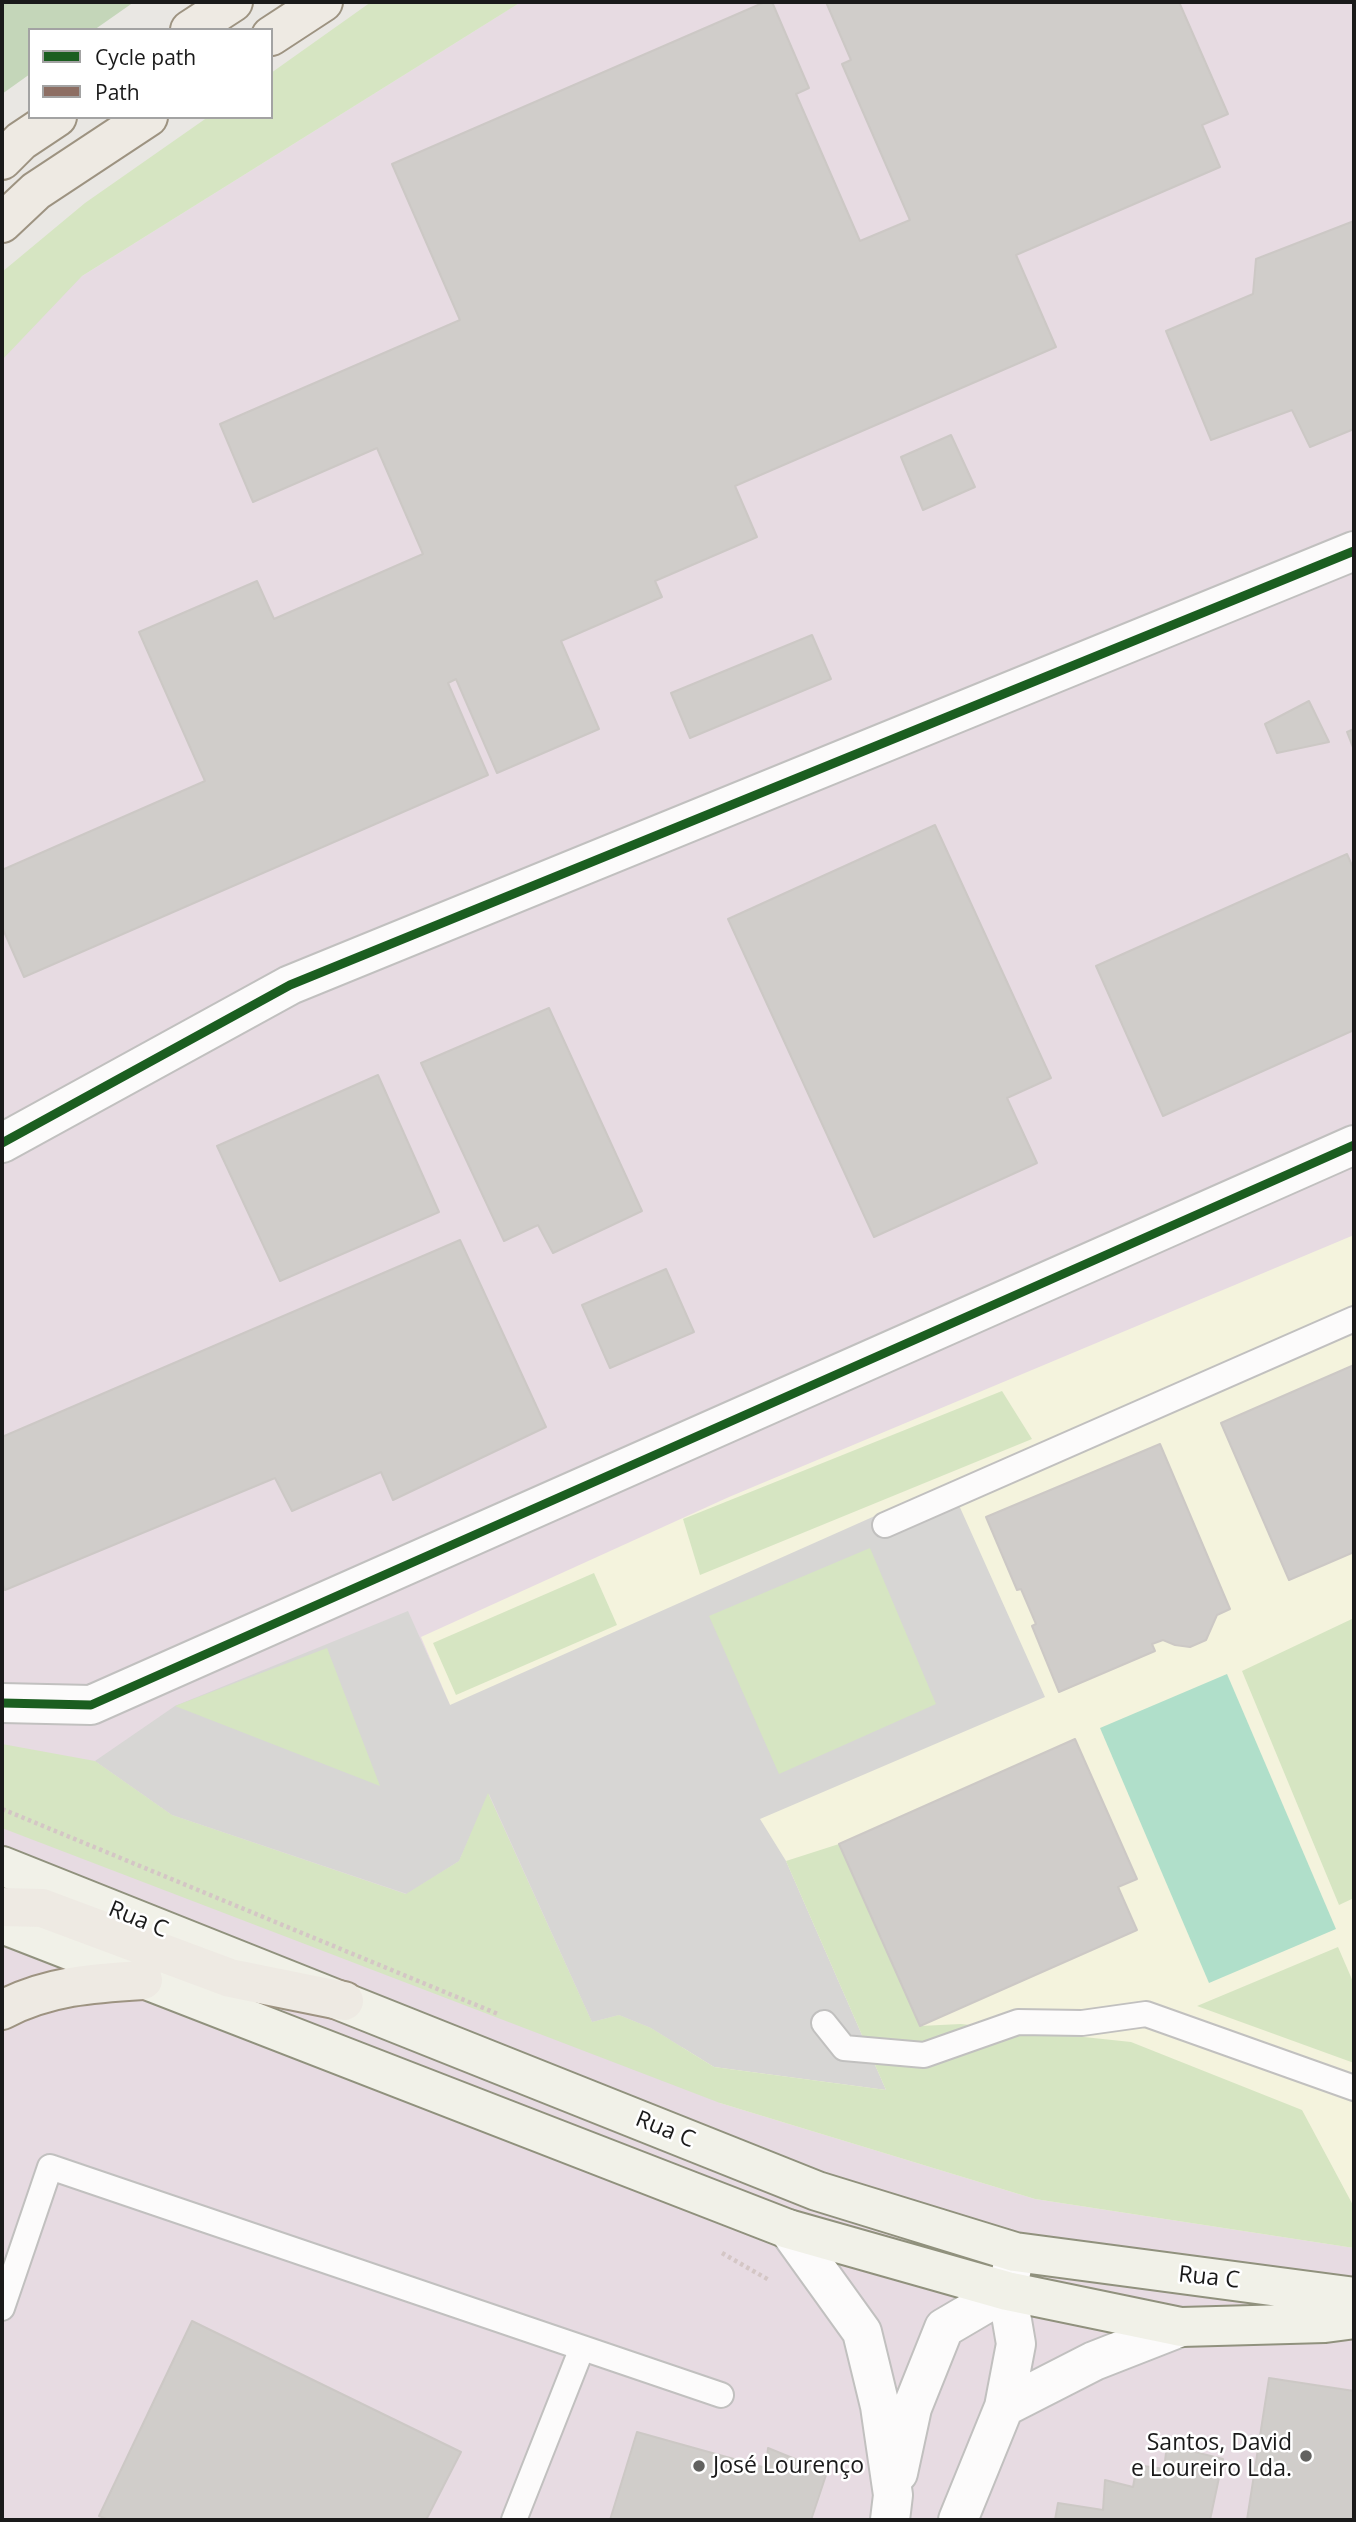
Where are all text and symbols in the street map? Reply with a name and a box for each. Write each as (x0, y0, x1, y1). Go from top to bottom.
legend (28, 28, 273, 119)
text: Cycle path (95, 43, 196, 71)
text: Path (95, 78, 140, 106)
street label: Rua C (104, 1896, 172, 1944)
street label: Rua C (631, 2106, 699, 2154)
street label: Rua C (1177, 2261, 1241, 2295)
place label: Santos, David e Loureiro Lda. (1131, 2429, 1292, 2483)
marker: Santos, David e Loureiro Lda. (1298, 2448, 1314, 2464)
place label: José Lourenço (713, 2452, 864, 2480)
marker: José Lourenço (691, 2458, 707, 2474)

